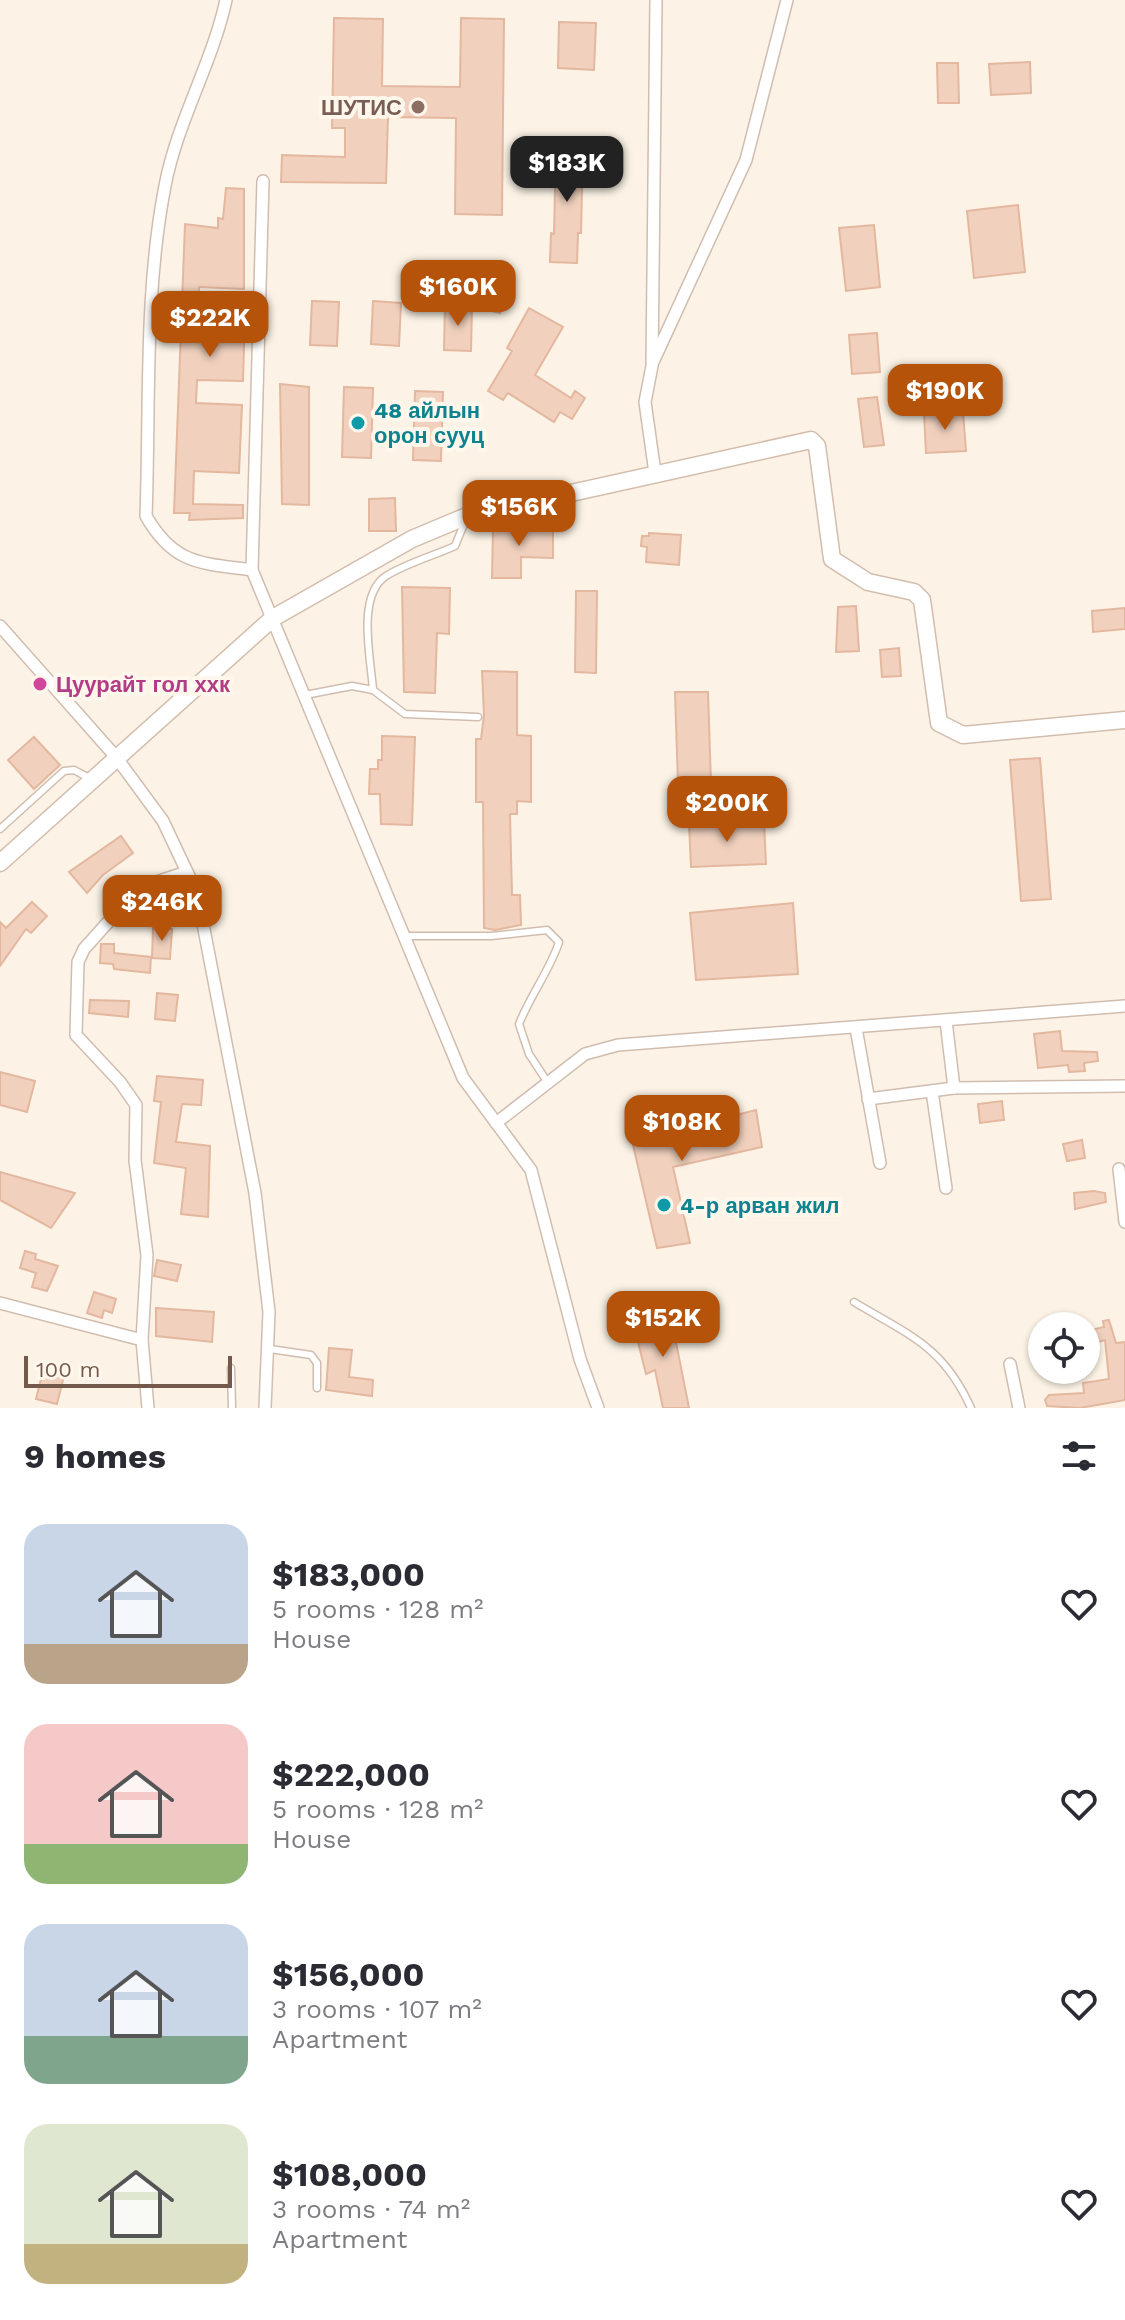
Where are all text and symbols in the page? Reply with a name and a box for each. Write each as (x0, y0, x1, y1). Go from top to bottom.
place label: ШУТИС (321, 95, 402, 120)
marker: ШУТИС (409, 98, 427, 116)
pin: $183K (511, 136, 623, 204)
text: $183K (528, 147, 606, 177)
pin: $160K (402, 260, 514, 328)
text: $160K (419, 271, 497, 301)
pin: $222K (154, 291, 266, 359)
text: $222K (169, 302, 251, 332)
pin: $190K (889, 364, 1001, 432)
text: $190K (906, 375, 984, 405)
place label: 48 айлын орон сууц (374, 398, 485, 448)
marker: 48 айлын орон сууц (349, 414, 367, 432)
pin: $156K (463, 480, 575, 548)
text: $156K (480, 491, 558, 521)
place label: Цуурайт гол ххк (56, 672, 231, 697)
marker: Цуурайт гол ххк (31, 675, 49, 693)
pin: $200K (671, 776, 783, 844)
text: $200K (685, 787, 769, 817)
pin: $246K (106, 875, 218, 943)
text: $246K (121, 886, 203, 916)
pin: $108K (626, 1095, 738, 1163)
text: $108K (643, 1106, 721, 1136)
place label: 4-р арван жил (680, 1193, 839, 1218)
marker: 4-р арван жил (655, 1196, 673, 1214)
pin: $152K (607, 1291, 719, 1359)
text: $152K (625, 1302, 701, 1332)
map controls (1028, 1312, 1100, 1384)
button: locate (1028, 1312, 1100, 1384)
scale bar (24, 1352, 232, 1388)
text: 100 m (36, 1357, 100, 1382)
icon: filters (1057, 1434, 1101, 1478)
text: 9 homes (24, 1436, 166, 1476)
text: $183,000 (272, 1554, 425, 1594)
icon: home (88, 1556, 184, 1652)
icon: heart (1057, 1582, 1101, 1626)
text: 5 rooms · 128 m² (272, 1594, 483, 1624)
text: House (272, 1624, 351, 1654)
text: $222,000 (272, 1754, 430, 1794)
icon: home (88, 1756, 184, 1852)
icon: heart (1057, 1782, 1101, 1826)
text: 5 rooms · 128 m² (272, 1794, 483, 1824)
text: House (272, 1824, 351, 1854)
text: $156,000 (272, 1954, 424, 1994)
icon: home (88, 1956, 184, 2052)
icon: heart (1057, 1982, 1101, 2026)
text: 3 rooms · 107 m² (272, 1994, 482, 2024)
text: Apartment (272, 2024, 408, 2054)
text: $108,000 (272, 2154, 427, 2194)
icon: home (88, 2156, 184, 2252)
icon: heart (1057, 2182, 1101, 2226)
text: 3 rooms · 74 m² (272, 2194, 470, 2224)
text: Apartment (272, 2224, 408, 2254)

